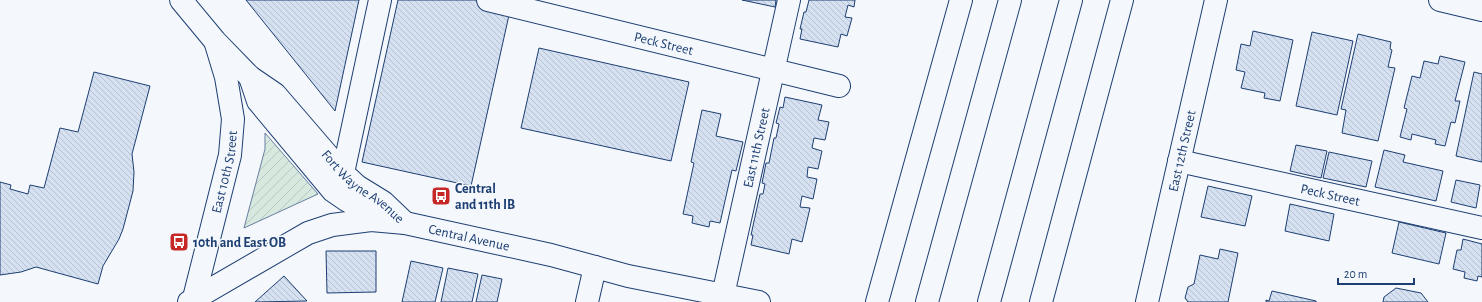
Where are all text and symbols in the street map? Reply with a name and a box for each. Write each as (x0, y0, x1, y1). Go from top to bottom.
street label: Peck Street (633, 30, 695, 58)
street label: East 11th Street (741, 106, 773, 189)
street label: East 12th Street (1166, 108, 1199, 193)
street label: East 10th Street (210, 130, 240, 215)
street label: Fort Wayne Avenue (319, 148, 406, 226)
place label: Central and 11th IB (455, 182, 515, 212)
street label: Peck Street (1299, 182, 1362, 209)
bus stop icon: Central and 11th IB (430, 185, 452, 207)
street label: Central Avenue (427, 222, 511, 254)
bus stop icon: 10th and East OB (168, 231, 190, 253)
place label: 10th and East OB (193, 236, 286, 250)
scale bar (1338, 260, 1414, 286)
text: 20 m (1344, 268, 1367, 280)

